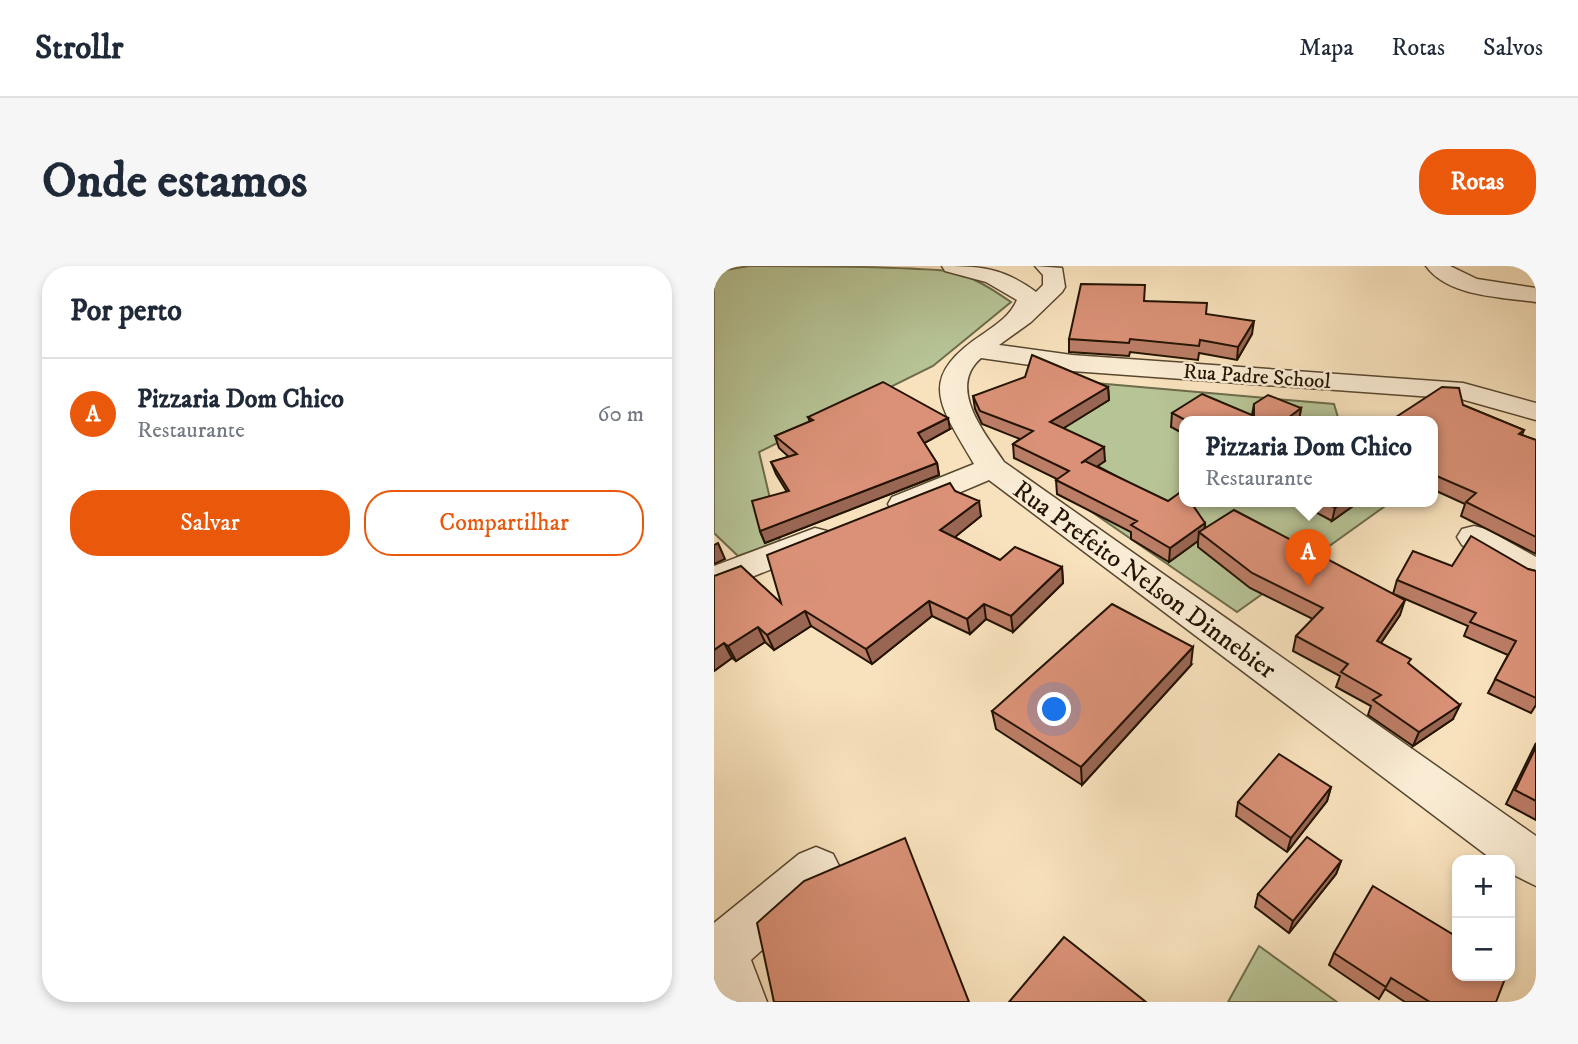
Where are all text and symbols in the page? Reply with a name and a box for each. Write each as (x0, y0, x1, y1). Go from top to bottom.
text: Strollr (35, 28, 123, 69)
text: Mapa (1299, 33, 1354, 63)
text: Rotas (1392, 33, 1445, 63)
text: Salvos (1483, 33, 1543, 63)
button: Rotas (1419, 149, 1536, 215)
text: Onde estamos (42, 151, 307, 213)
text: Por perto (70, 293, 182, 330)
street label: Rua Padre School (1182, 359, 1332, 395)
text: Pizzaria Dom Chico (137, 383, 344, 416)
text: A (86, 400, 100, 429)
text: 60 m (597, 400, 644, 429)
text: Restaurante (137, 416, 245, 445)
popup (1179, 416, 1438, 507)
text: Pizzaria Dom Chico (1205, 431, 1412, 464)
text: Restaurante (1205, 464, 1313, 493)
street label: Rua Prefeito Nelson Dinnebier (1006, 474, 1282, 687)
button: Salvar (70, 490, 350, 556)
button: Compartilhar (364, 490, 644, 556)
pin: A (1285, 529, 1331, 587)
your location (1037, 692, 1071, 726)
map controls (1452, 855, 1515, 981)
button: + (1452, 855, 1515, 918)
button: − (1452, 918, 1515, 981)

